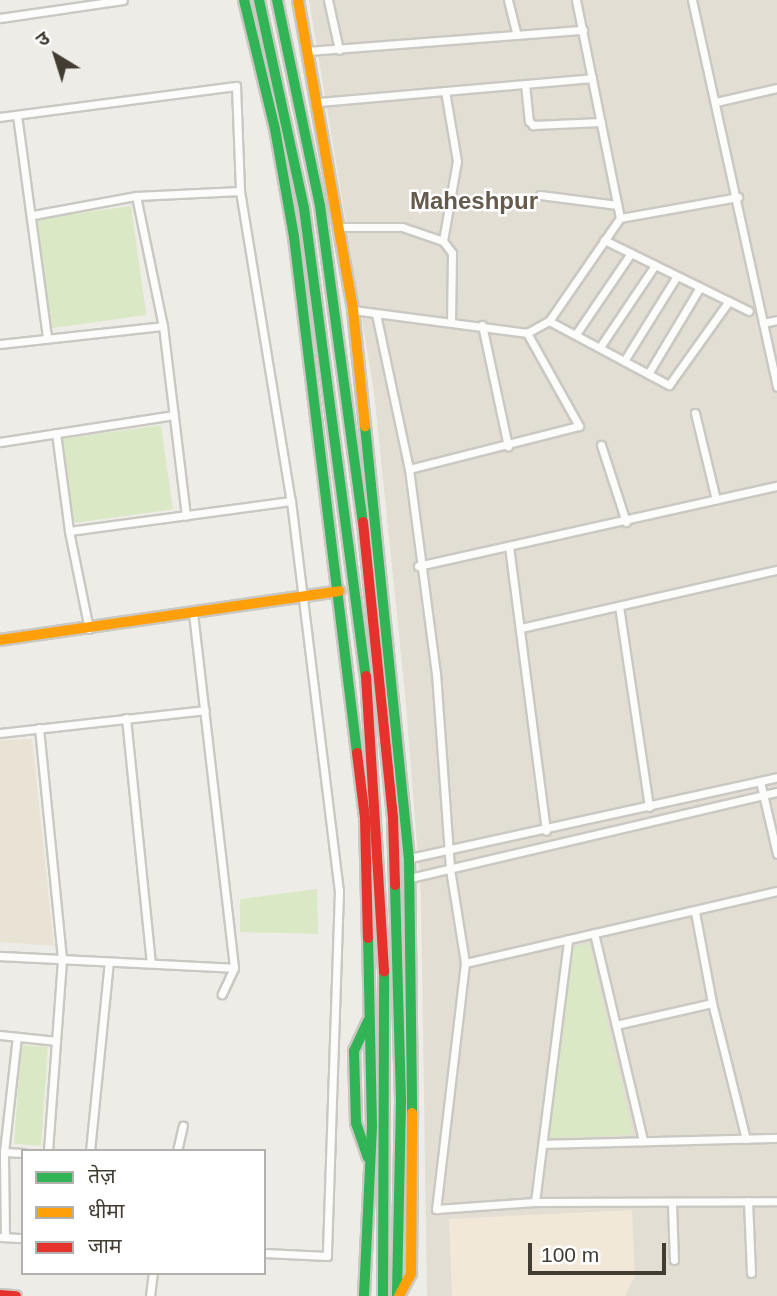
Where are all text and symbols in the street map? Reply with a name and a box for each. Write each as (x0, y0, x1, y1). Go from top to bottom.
north arrow (21, 21, 91, 91)
text: उ (32, 27, 54, 51)
district label: Maheshpur (410, 187, 538, 215)
legend (21, 1149, 266, 1275)
text: तेज़ (88, 1164, 116, 1187)
text: धीमा (88, 1199, 124, 1222)
scale bar (532, 1230, 670, 1274)
text: जाम (88, 1234, 122, 1257)
text: 100 m (541, 1243, 599, 1266)

